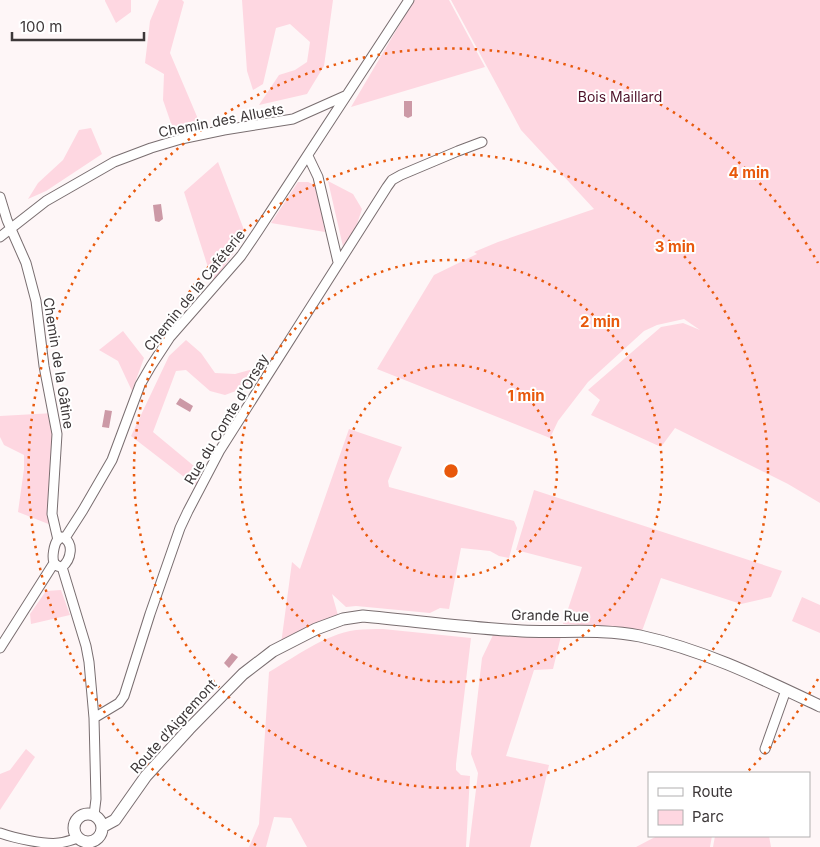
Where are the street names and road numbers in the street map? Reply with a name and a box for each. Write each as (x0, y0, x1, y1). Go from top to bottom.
street label: Chemin des Alluets (157, 100, 285, 140)
street label: Chemin de la Caféterie (140, 226, 248, 354)
street label: Chemin de la Gâtine (40, 296, 78, 430)
street label: Rue du Comte d'Orsay (180, 351, 272, 487)
street label: Grande Rue (511, 606, 589, 624)
street label: Route d’Aigremont (126, 675, 220, 777)

